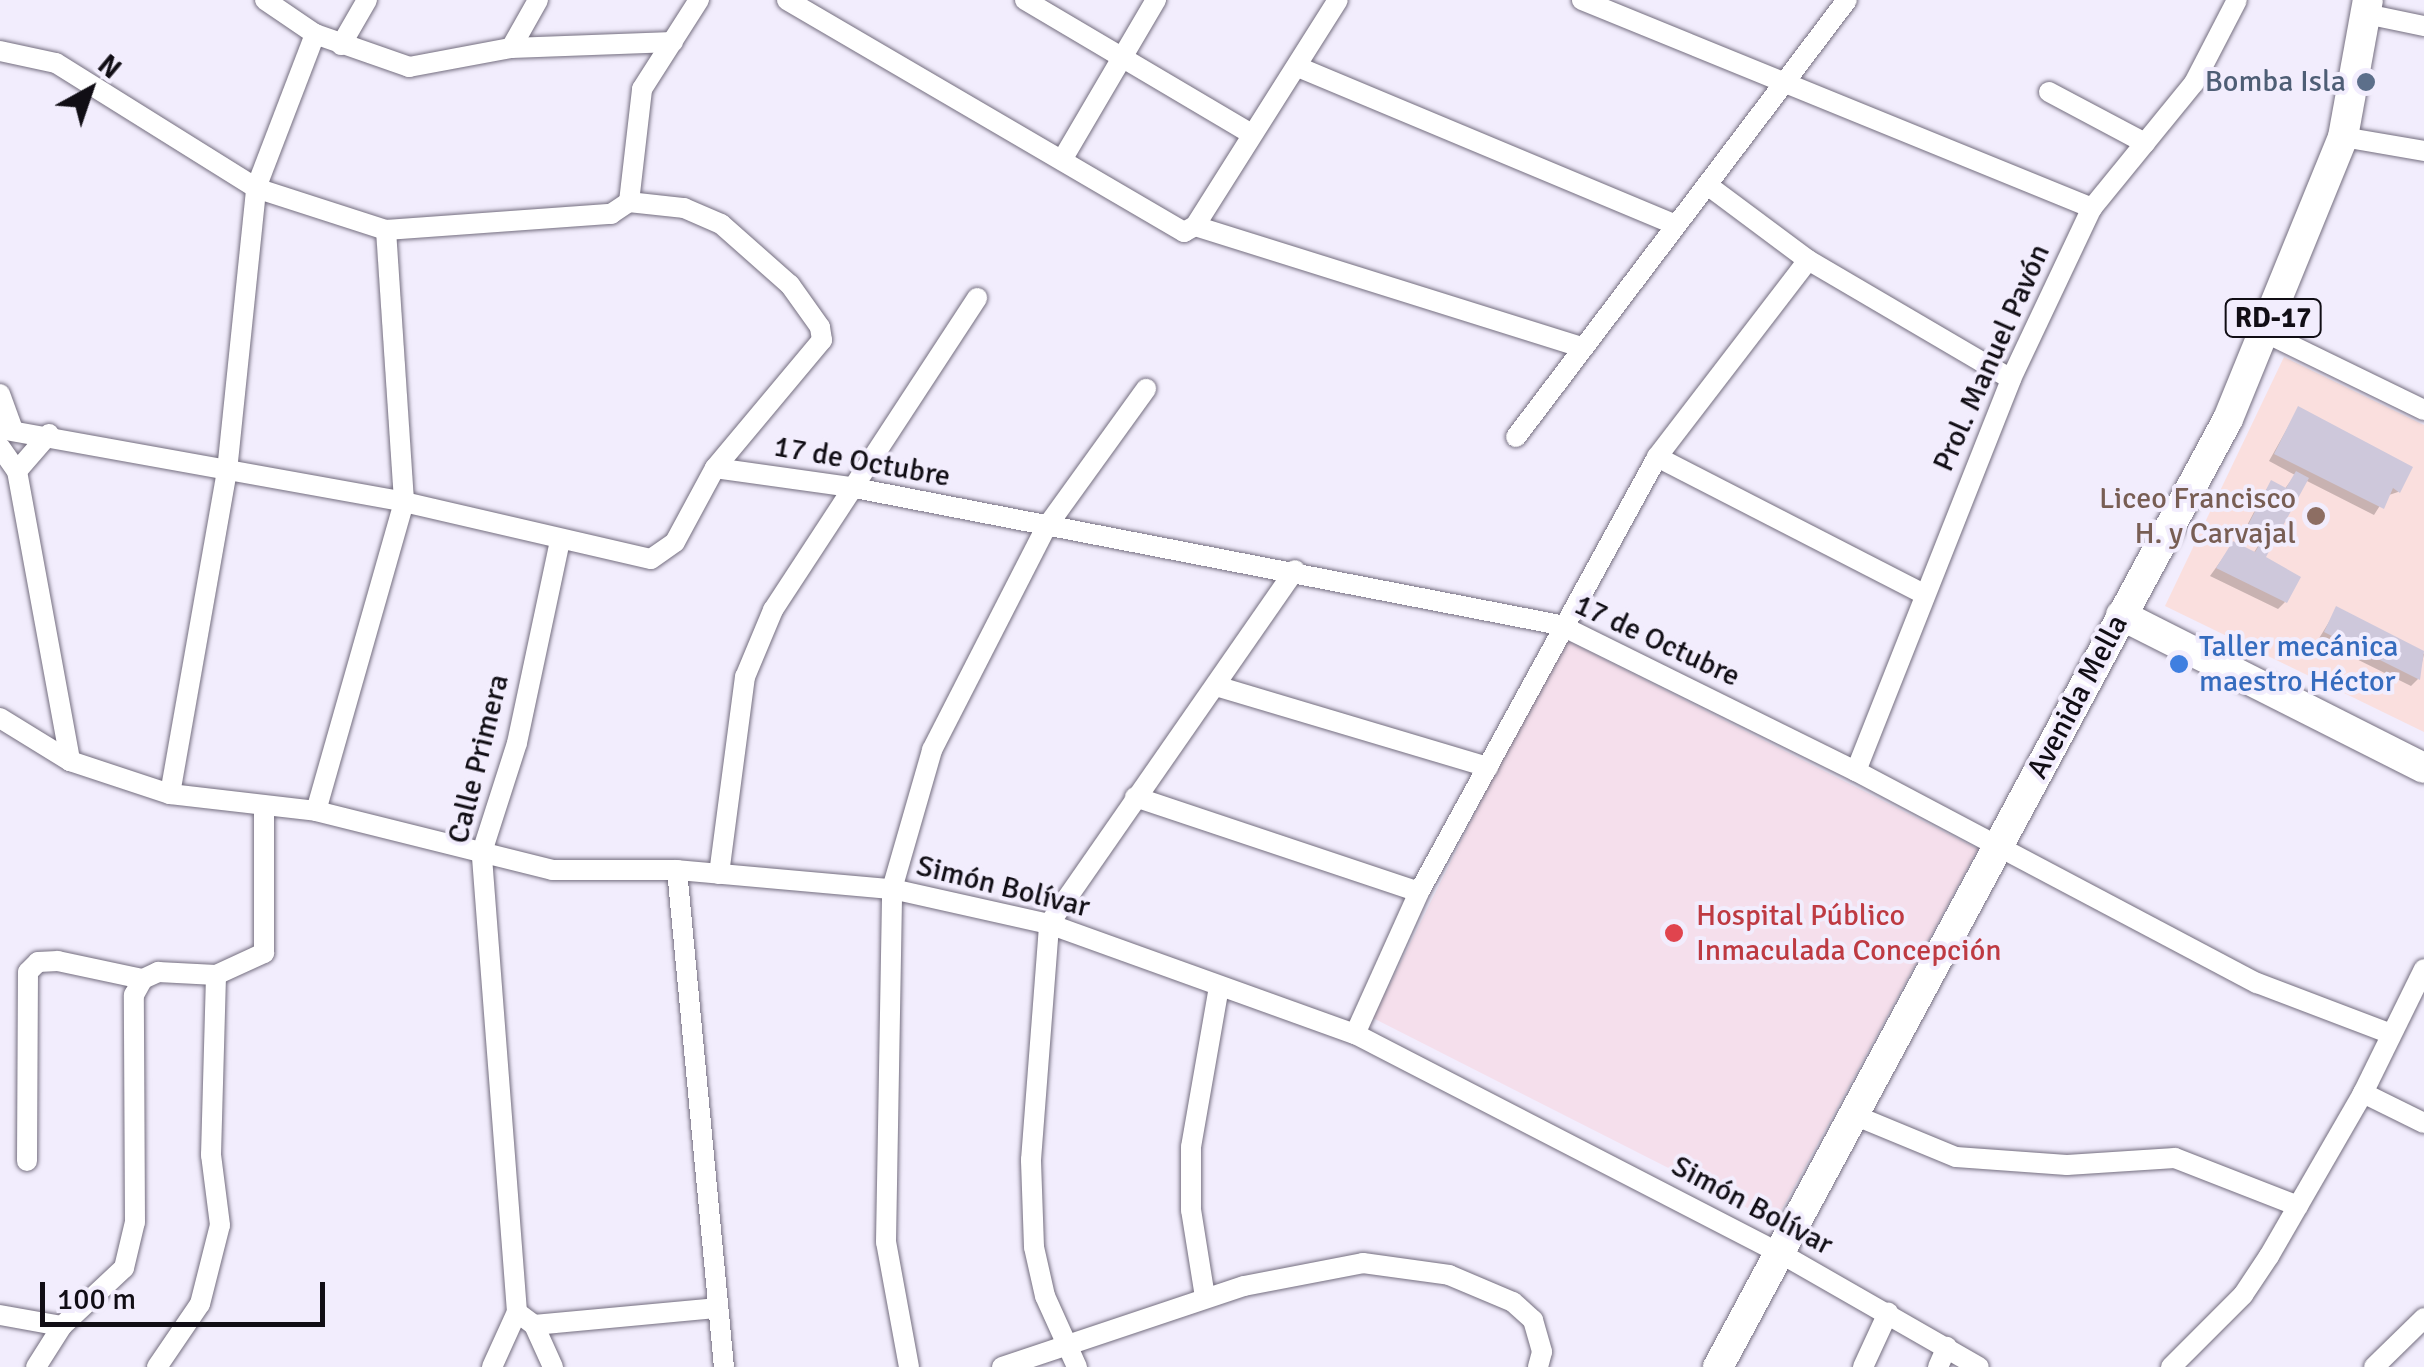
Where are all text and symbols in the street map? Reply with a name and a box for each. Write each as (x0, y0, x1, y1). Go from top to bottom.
north arrow (40, 40, 140, 140)
text: N (91, 48, 128, 86)
place label: Bomba Isla (2205, 64, 2346, 100)
marker: Bomba Isla (2355, 71, 2377, 93)
street label: Prol. Manuel Pavón (1926, 239, 2058, 477)
road number: RD-17 (2223, 295, 2323, 341)
street label: 17 de Octubre (771, 429, 953, 495)
place label: Liceo Francisco H. y Carvajal (2099, 481, 2296, 552)
marker: Liceo Francisco H. y Carvajal (2305, 505, 2327, 527)
street label: 17 de Octubre (1568, 587, 1746, 695)
street label: Avenida Mella (2020, 609, 2136, 785)
place label: Taller mecánica maestro Héctor (2199, 629, 2399, 700)
marker: Taller mecánica maestro Héctor (2168, 653, 2190, 675)
street label: Calle Primera (441, 671, 517, 847)
street label: Simón Bolívar (913, 848, 1093, 926)
place label: Hospital Público Inmaculada Concepción (1696, 898, 2002, 968)
marker: Hospital Público Inmaculada Concepción (1661, 920, 1687, 946)
street label: Simón Bolívar (1665, 1148, 1839, 1264)
scale bar (45, 1262, 330, 1324)
text: 100 m (57, 1281, 136, 1318)

